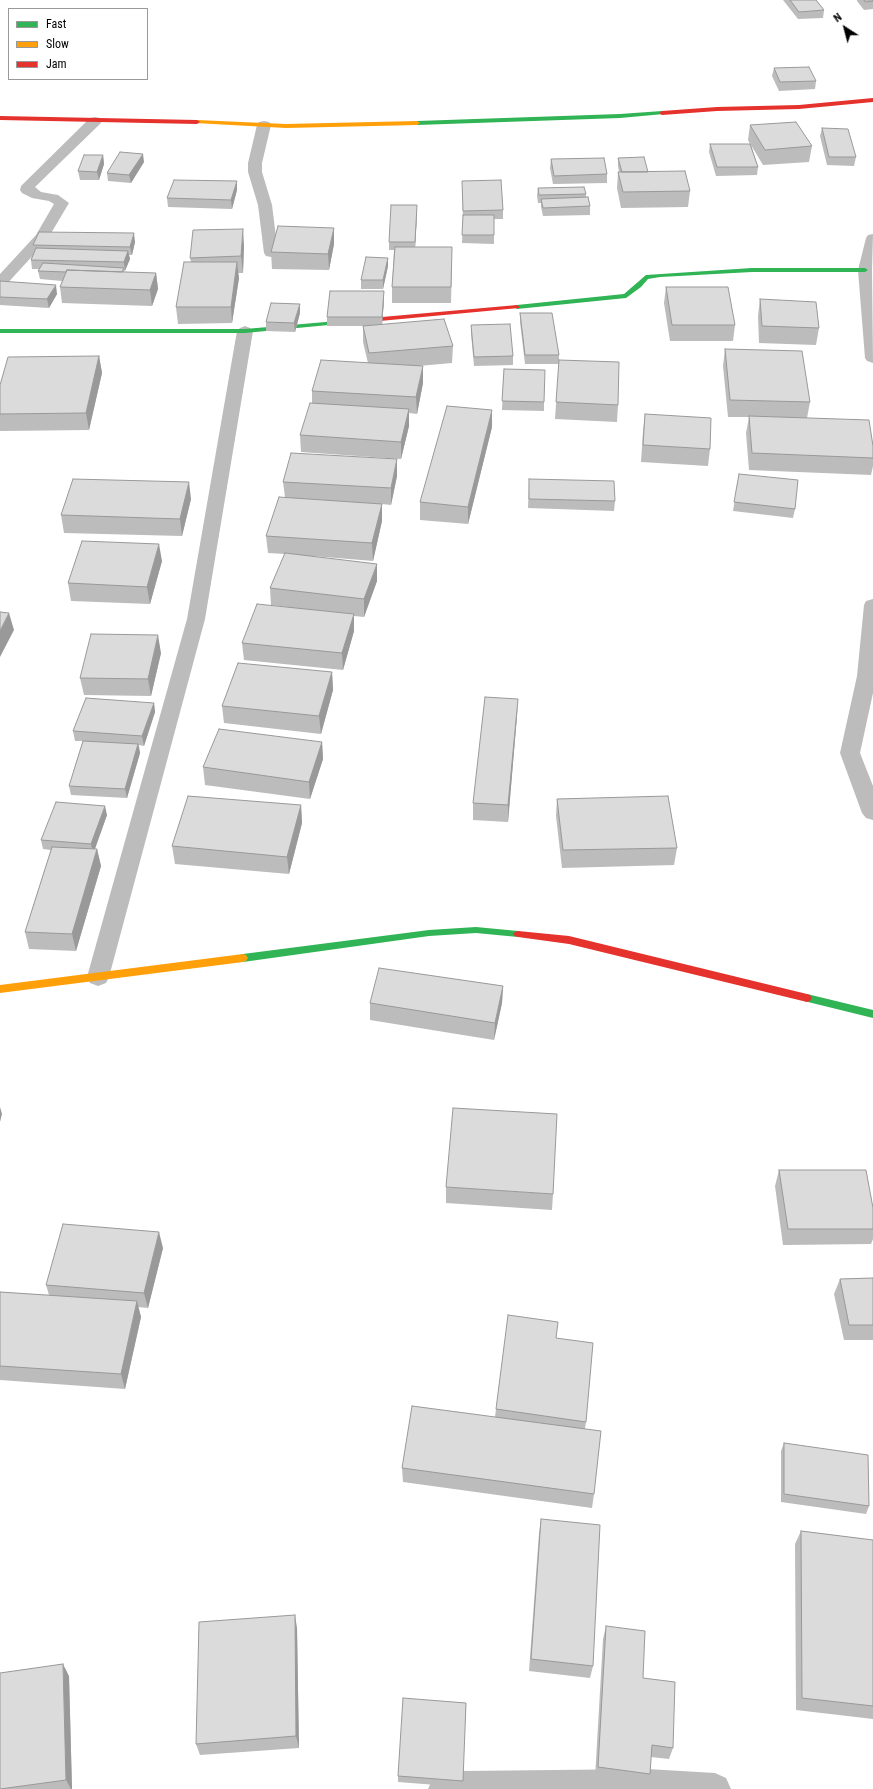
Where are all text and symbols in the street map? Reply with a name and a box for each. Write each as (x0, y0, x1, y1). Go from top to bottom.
legend (8, 8, 148, 80)
north arrow (825, 8, 865, 48)
text: N (831, 11, 844, 25)
text: Fast (46, 17, 66, 31)
text: Slow (46, 37, 69, 51)
text: Jam (46, 57, 67, 71)

